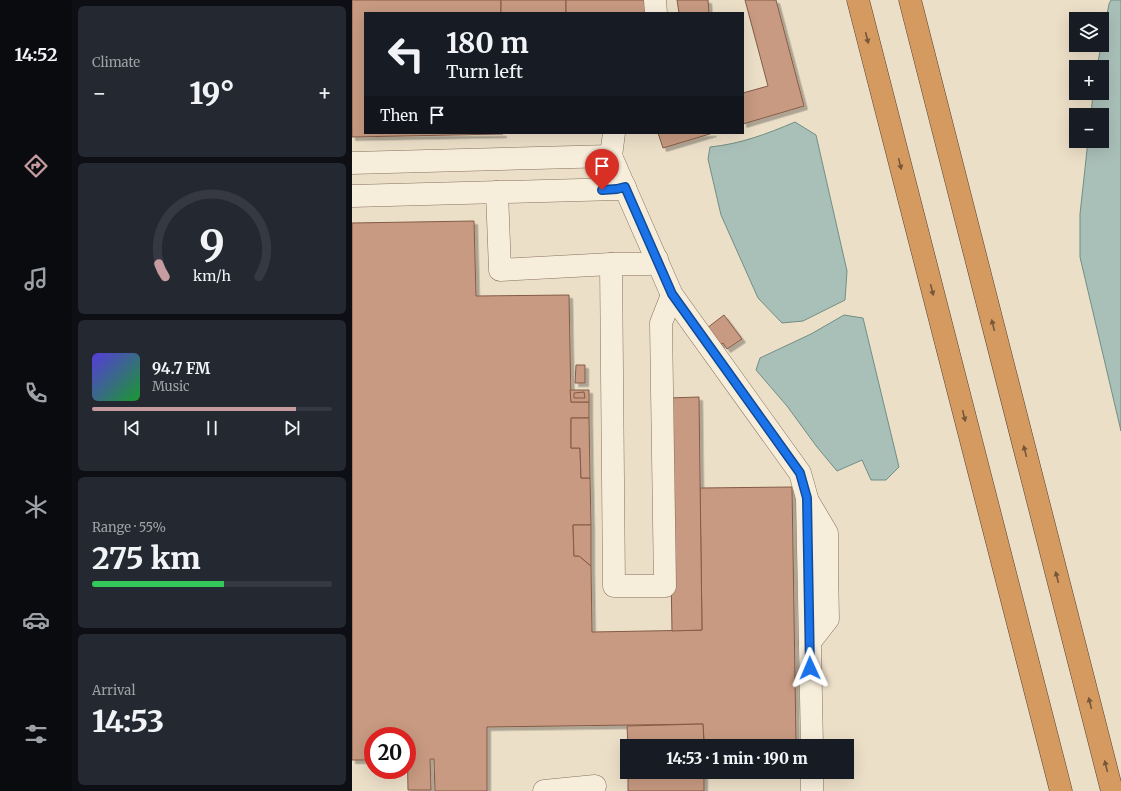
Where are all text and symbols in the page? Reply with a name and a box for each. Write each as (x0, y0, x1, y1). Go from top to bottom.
map controls (1069, 12, 1109, 148)
button: layers (1069, 12, 1109, 52)
text: 180 m (446, 25, 529, 61)
icon: left (380, 28, 432, 80)
one-way arrow (865, 32, 871, 44)
text: 14:52 (14, 43, 58, 66)
text: Climate (92, 54, 140, 71)
text: Turn left (446, 60, 523, 83)
button: + (1069, 60, 1109, 100)
text: 19° (189, 74, 235, 112)
text: − (92, 79, 107, 107)
text: + (317, 79, 332, 107)
icon: arrive (426, 104, 448, 126)
text: Then (380, 106, 418, 125)
button: − (1069, 108, 1109, 148)
pin (585, 149, 619, 190)
icon: directions (22, 152, 50, 180)
icon: arrive (591, 155, 613, 177)
one-way arrow (897, 157, 903, 170)
text: 9 (199, 218, 225, 270)
icon: music (22, 265, 50, 293)
text: km/h (193, 266, 231, 284)
one-way arrow (929, 284, 935, 296)
one-way arrow (990, 319, 996, 331)
text: 94.7 FM (152, 359, 210, 378)
text: Music (152, 378, 190, 395)
icon: phone (22, 379, 50, 407)
one-way arrow (962, 409, 968, 422)
icon: previous (121, 417, 143, 439)
icon: pause (201, 417, 223, 439)
icon: next (281, 417, 303, 439)
one-way arrow (1022, 445, 1028, 457)
icon: climate (22, 493, 50, 521)
text: Range · 55% (92, 519, 166, 536)
text: 275 km (92, 539, 201, 577)
one-way arrow (1054, 570, 1060, 583)
icon: car (22, 606, 50, 634)
position arrow (789, 647, 831, 689)
text: Arrival (92, 682, 135, 699)
one-way arrow (1086, 696, 1092, 709)
text: 14:53 (92, 702, 164, 740)
icon: filters (22, 720, 50, 748)
speed limit sign: 20 (364, 727, 416, 779)
text: 14:53 · 1 min · 190 m (666, 749, 808, 768)
one-way arrow (1103, 759, 1109, 771)

